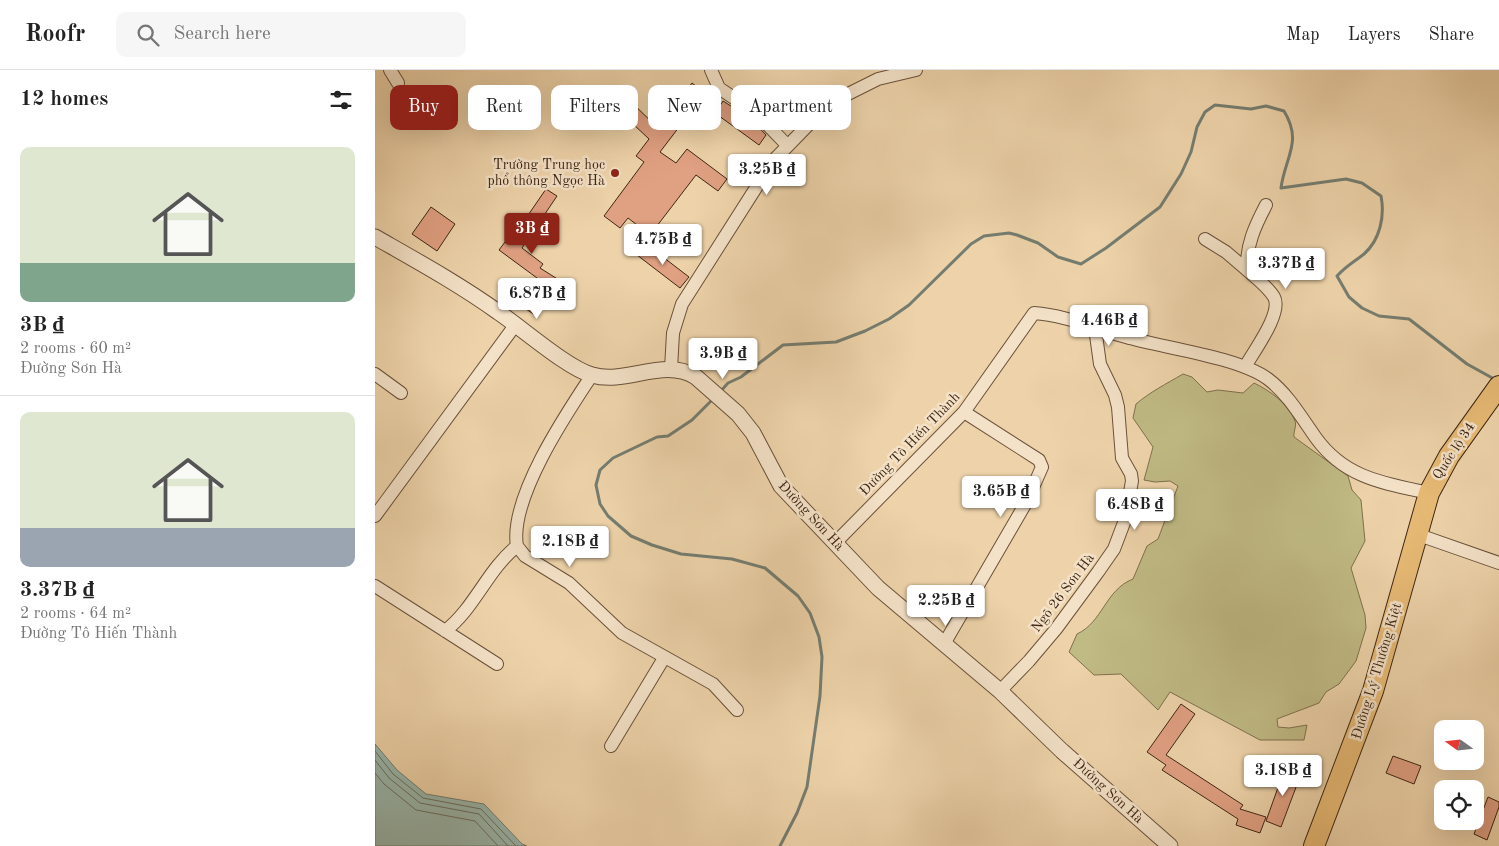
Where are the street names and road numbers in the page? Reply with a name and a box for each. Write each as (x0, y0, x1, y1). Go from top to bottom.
street label: Đường Tô Hiến Thành (856, 389, 963, 498)
street label: Quốc lộ 34 (1430, 419, 1478, 482)
street label: Đường Sơn Hà (775, 479, 847, 553)
street label: Ngõ 26 Sơn Hà (1029, 551, 1097, 635)
street label: Đường Lý Thường Kiệt (1350, 601, 1404, 741)
street label: Đường Sơn Hà (1070, 756, 1146, 826)

